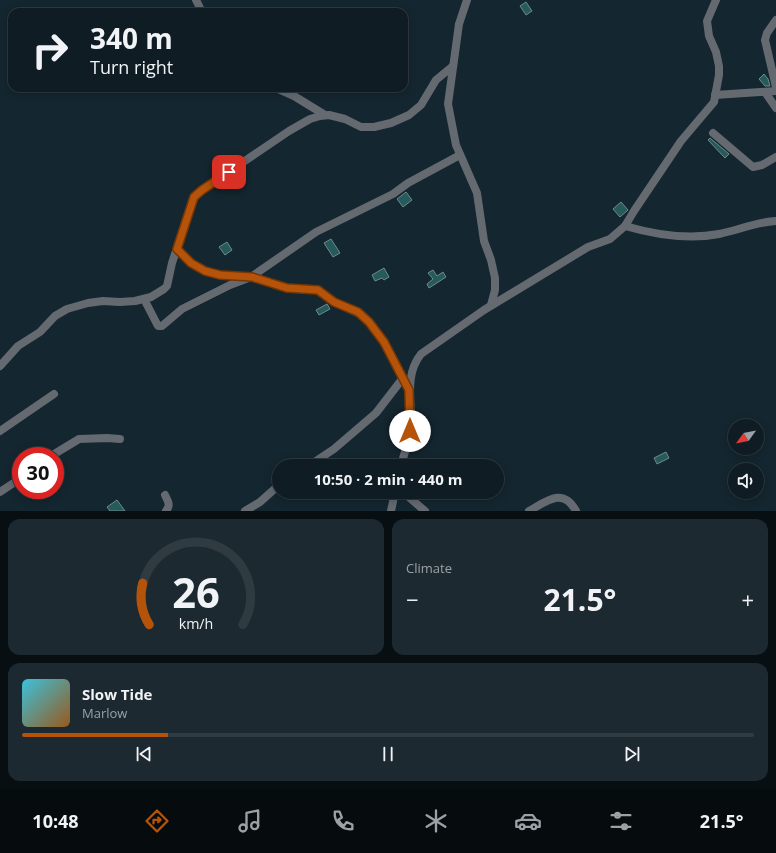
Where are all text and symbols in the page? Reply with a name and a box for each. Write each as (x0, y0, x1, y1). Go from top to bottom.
text: 340 m (90, 19, 173, 57)
icon: right (24, 24, 76, 76)
text: Turn right (90, 55, 173, 79)
pin (212, 155, 246, 189)
icon: arrive (218, 161, 240, 183)
position arrow (389, 410, 431, 452)
north arrow (728, 419, 764, 455)
map controls (728, 419, 764, 499)
speed limit sign: 30 (12, 447, 64, 499)
button: sound (728, 463, 764, 499)
text: 10:50 · 2 min · 440 m (314, 469, 462, 489)
text: Climate (406, 559, 452, 577)
text: 26 (172, 564, 220, 620)
text: 21.5° (544, 579, 616, 620)
text: − (406, 584, 419, 614)
text: + (741, 584, 754, 614)
text: km/h (179, 614, 213, 633)
text: Slow Tide (82, 684, 152, 704)
text: Marlow (82, 704, 127, 722)
icon: previous (133, 743, 155, 765)
icon: pause (377, 743, 399, 765)
icon: next (621, 743, 643, 765)
icon: directions (143, 807, 171, 835)
icon: music (236, 807, 264, 835)
icon: phone (329, 807, 357, 835)
icon: climate (422, 807, 450, 835)
icon: car (514, 807, 542, 835)
icon: filters (607, 807, 635, 835)
text: 10:48 (32, 809, 79, 833)
text: 21.5° (700, 809, 744, 833)

